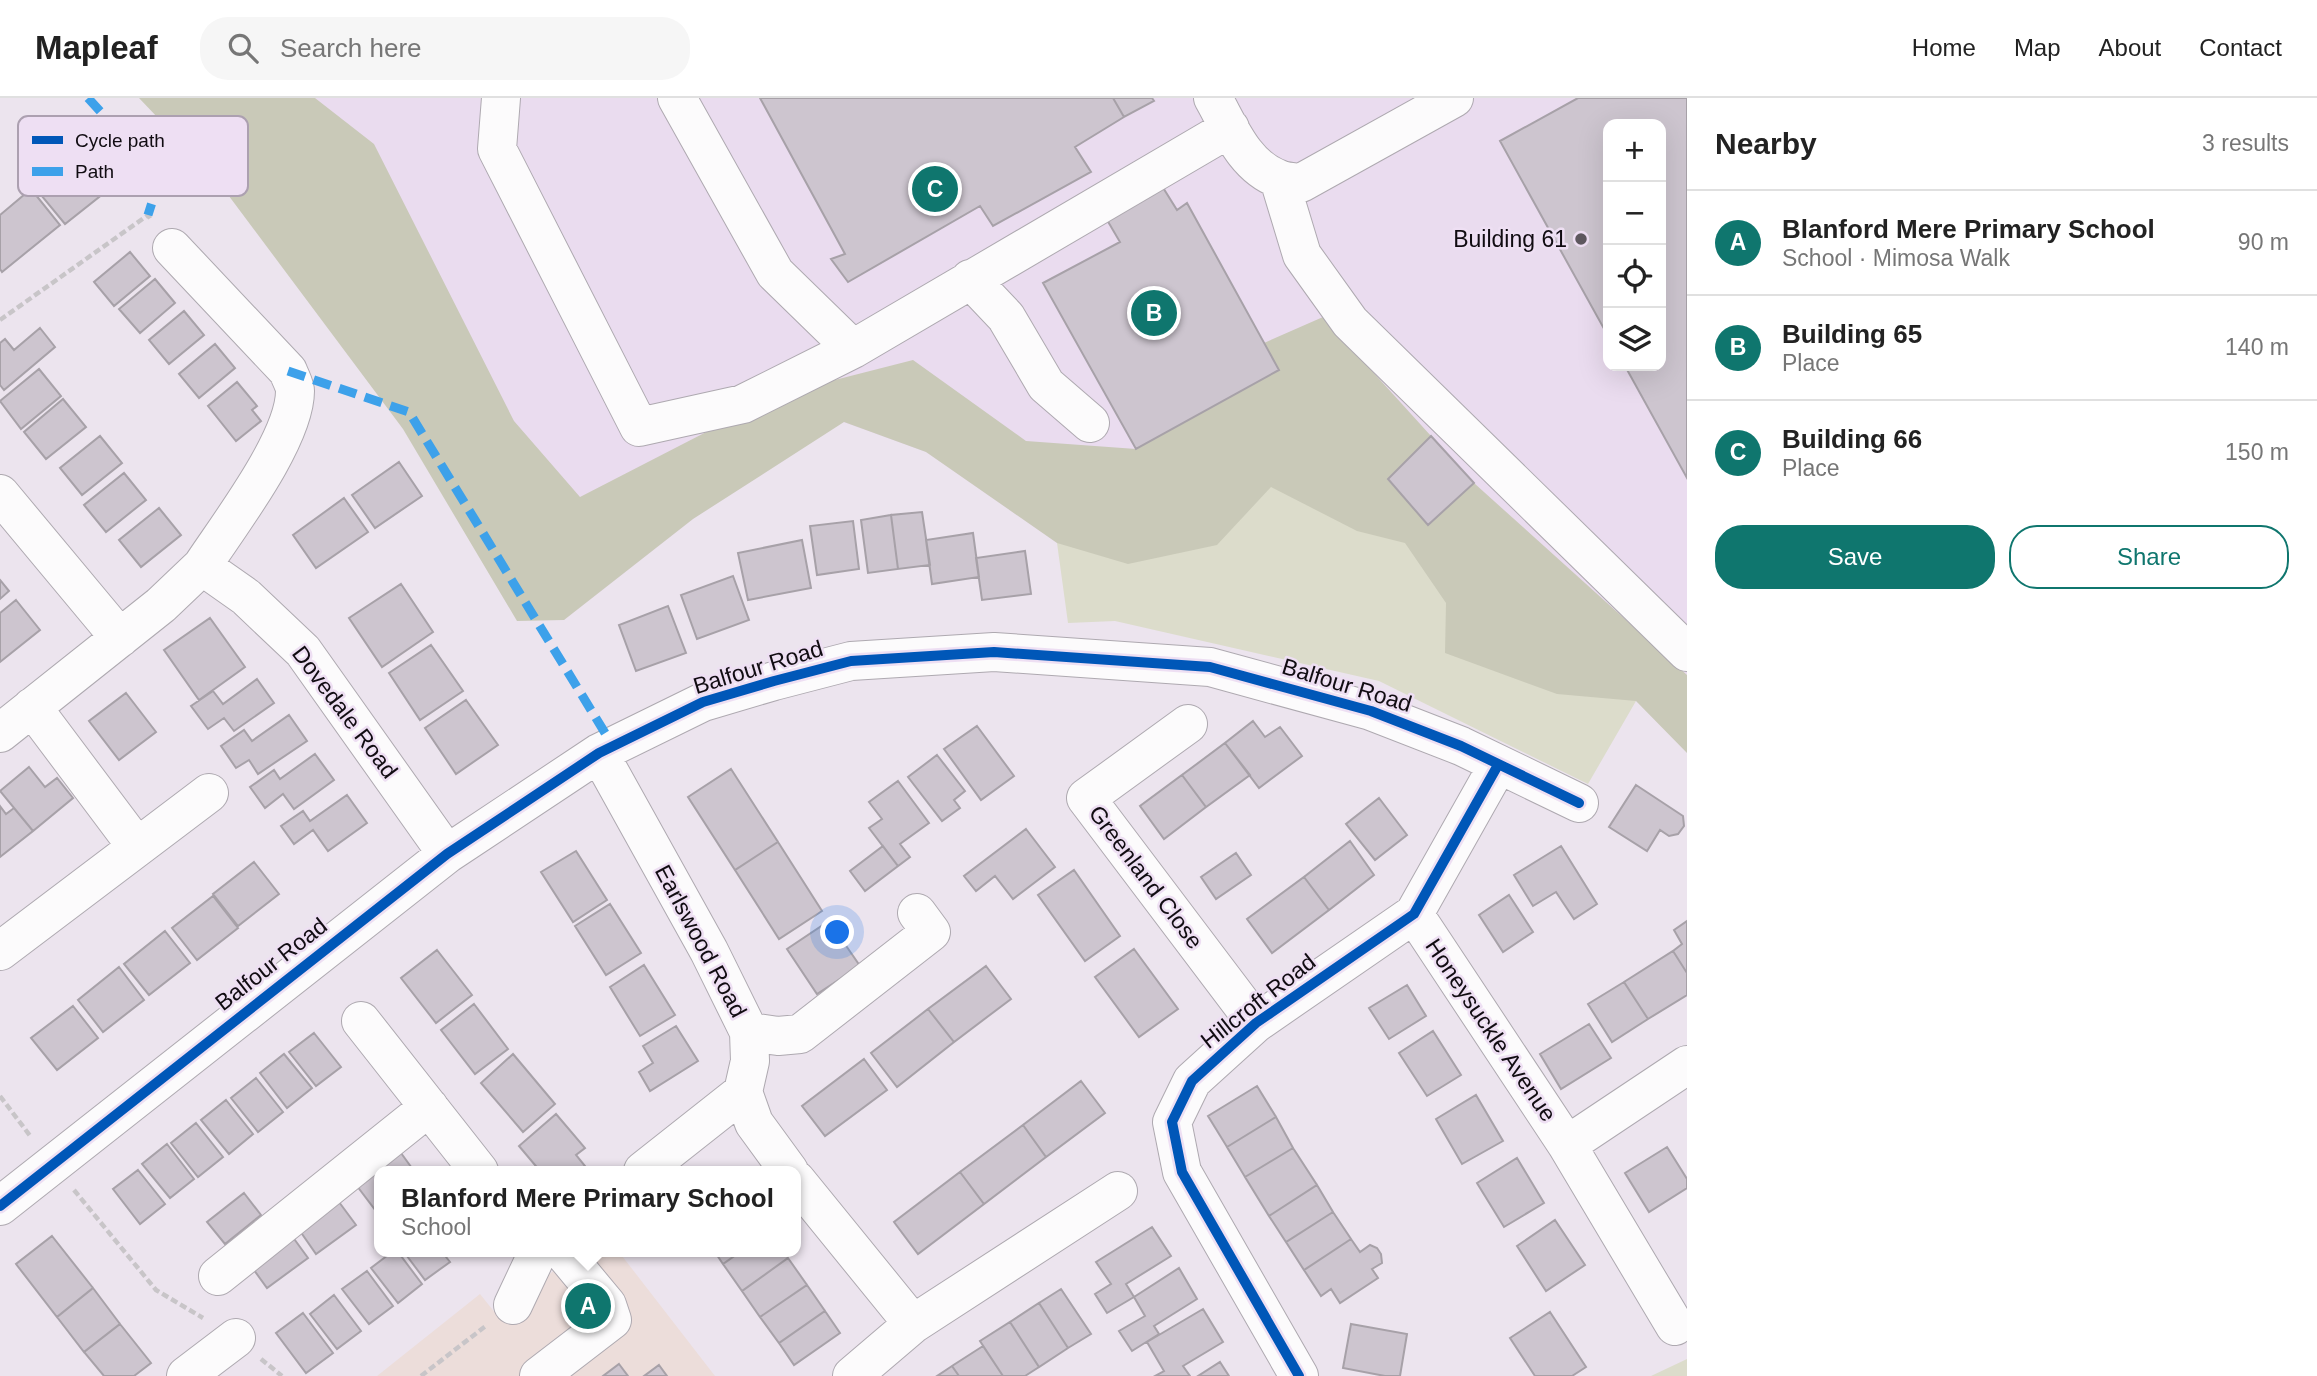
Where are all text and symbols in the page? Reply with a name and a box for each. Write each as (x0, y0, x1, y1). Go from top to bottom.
search box (200, 17, 690, 80)
text: Mapleaf (35, 29, 158, 66)
icon: search (224, 29, 262, 67)
text: Search here (280, 33, 422, 63)
text: Home (1912, 34, 1976, 61)
text: Map (2014, 34, 2061, 61)
text: About (2099, 34, 2161, 61)
text: Contact (2199, 34, 2282, 61)
legend (18, 116, 248, 196)
map controls (1603, 119, 1666, 371)
button: + (1603, 119, 1666, 182)
text: Nearby (1715, 127, 1817, 160)
text: Cycle path (75, 130, 165, 151)
text: 3 results (2202, 130, 2289, 156)
text: Path (75, 161, 114, 182)
pin: C (912, 163, 958, 215)
button: − (1603, 182, 1666, 245)
text: Blanford Mere Primary School (1782, 214, 2155, 244)
place label: Building 61 (1453, 226, 1567, 252)
text: A (1730, 229, 1746, 255)
text: 90 m (2238, 229, 2289, 255)
marker: Building 61 (1573, 231, 1589, 247)
button: locate (1603, 245, 1666, 308)
text: School · Mimosa Walk (1782, 245, 2010, 271)
pin: B (1131, 287, 1177, 339)
button: layers (1603, 308, 1666, 371)
text: Building 65 (1782, 319, 1922, 349)
text: B (1730, 334, 1746, 360)
text: 140 m (2225, 334, 2289, 360)
text: Place (1782, 350, 1840, 376)
text: Building 66 (1782, 424, 1922, 454)
text: C (1730, 439, 1746, 465)
text: 150 m (2225, 439, 2289, 465)
text: Place (1782, 455, 1840, 481)
button: Save (1715, 525, 1995, 589)
button: Share (2009, 525, 2289, 589)
street label: Balfour Road (690, 635, 826, 699)
street label: Dovedale Road (287, 641, 403, 783)
street label: Balfour Road (1279, 653, 1415, 717)
street label: Greenland Close (1084, 800, 1208, 954)
street label: Earlswood Road (650, 860, 752, 1022)
street label: Balfour Road (210, 912, 332, 1016)
your location (820, 915, 854, 949)
street label: Honeysuckle Avenue (1420, 934, 1562, 1126)
street label: Hillcroft Road (1196, 948, 1320, 1054)
popup (374, 1166, 801, 1257)
text: Blanford Mere Primary School (401, 1183, 774, 1213)
text: School (401, 1214, 471, 1240)
pin: A (565, 1280, 611, 1332)

